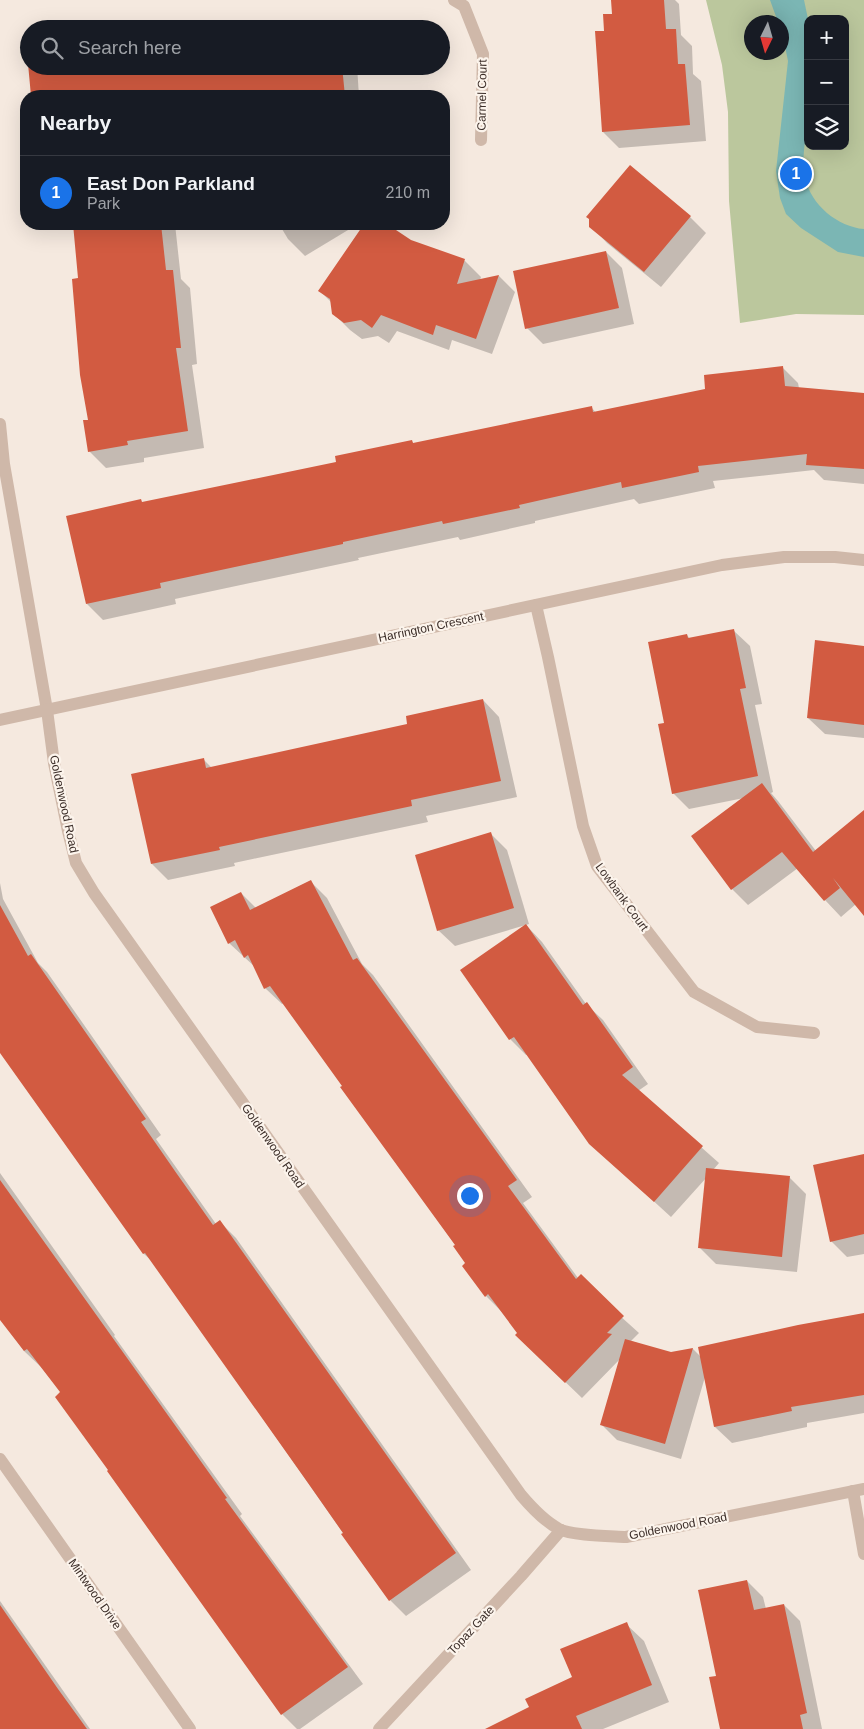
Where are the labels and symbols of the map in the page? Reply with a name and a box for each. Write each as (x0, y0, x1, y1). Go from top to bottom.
north arrow (744, 15, 789, 60)
street label: Carmel Court (474, 59, 490, 131)
pin: 1 (780, 155, 812, 193)
street label: Harrington Crescent (377, 609, 486, 645)
street label: Goldenwood Road (47, 754, 81, 854)
street label: Lowbank Court (593, 860, 652, 934)
street label: Goldenwood Road (239, 1101, 307, 1191)
your location (457, 1183, 483, 1209)
street label: Goldenwood Road (628, 1510, 728, 1542)
street label: Mintwood Drive (66, 1556, 125, 1632)
street label: Topaz Gate (445, 1603, 497, 1657)

